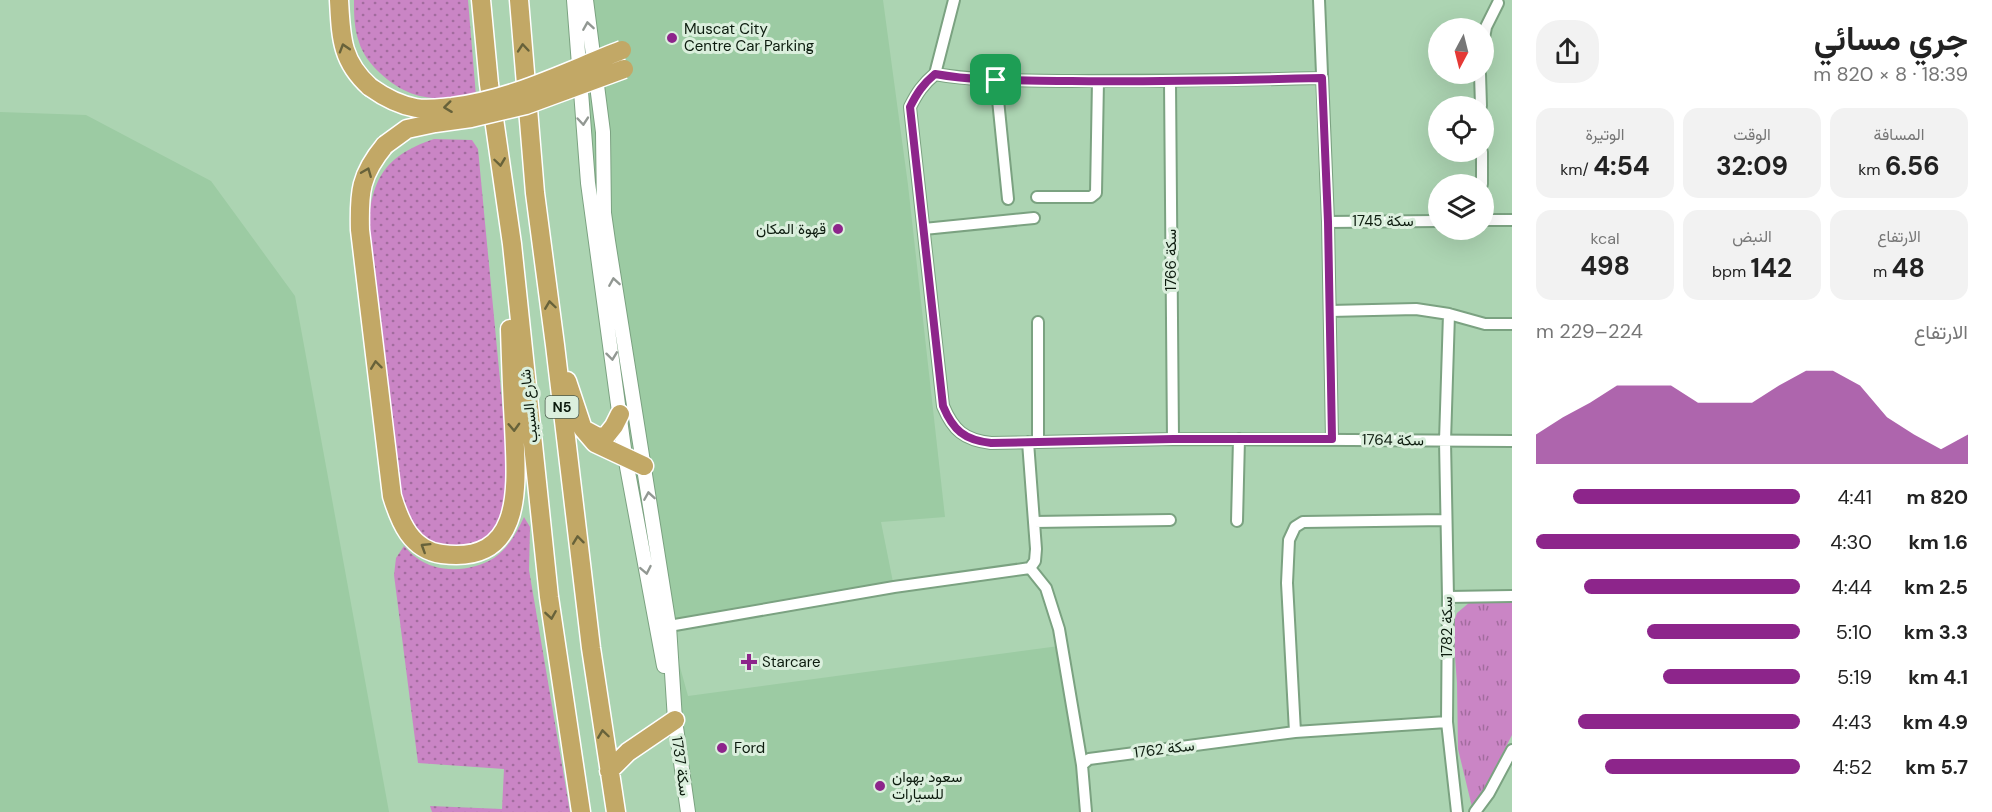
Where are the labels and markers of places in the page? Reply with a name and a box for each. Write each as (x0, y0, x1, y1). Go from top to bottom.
place label: Muscat City Centre Car Parking (684, 19, 814, 56)
marker: Muscat City Centre Car Parking (665, 31, 679, 45)
pin (970, 54, 1021, 105)
place label: قهوة المكان (756, 219, 826, 239)
marker: قهوة المكان (831, 222, 845, 236)
place label: Starcare (762, 652, 821, 672)
marker: Starcare (740, 653, 758, 671)
place label: Ford (734, 738, 765, 758)
marker: Ford (715, 741, 729, 755)
place label: سعود بهوان للسيارات (892, 767, 963, 804)
marker: سعود بهوان للسيارات (873, 779, 887, 793)

